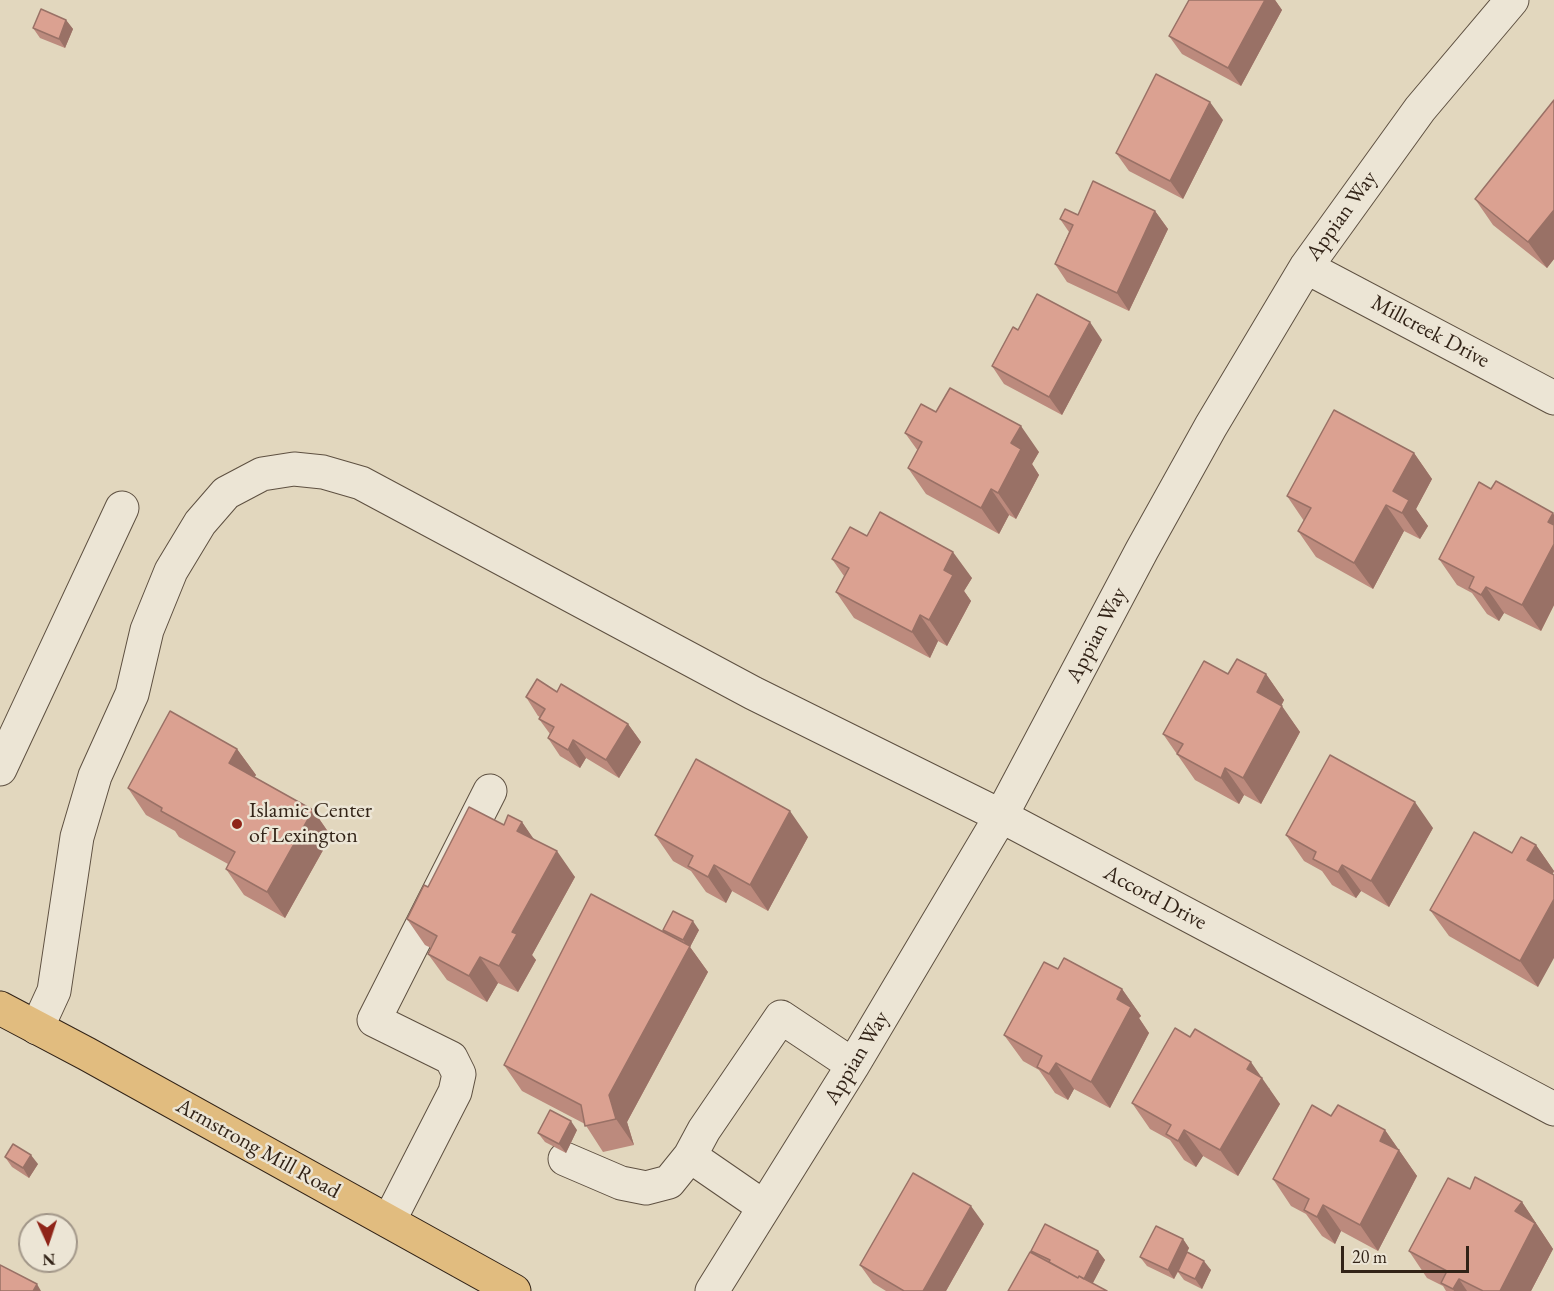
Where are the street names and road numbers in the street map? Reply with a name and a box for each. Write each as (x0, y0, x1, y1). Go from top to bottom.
street label: Appian Way (1301, 166, 1383, 266)
street label: Millcreek Drive (1366, 290, 1494, 374)
street label: Appian Way (1061, 583, 1133, 687)
street label: Accord Drive (1099, 860, 1211, 936)
street label: Appian Way (819, 1006, 895, 1110)
street label: Armstrong Mill Road (171, 1093, 345, 1205)

